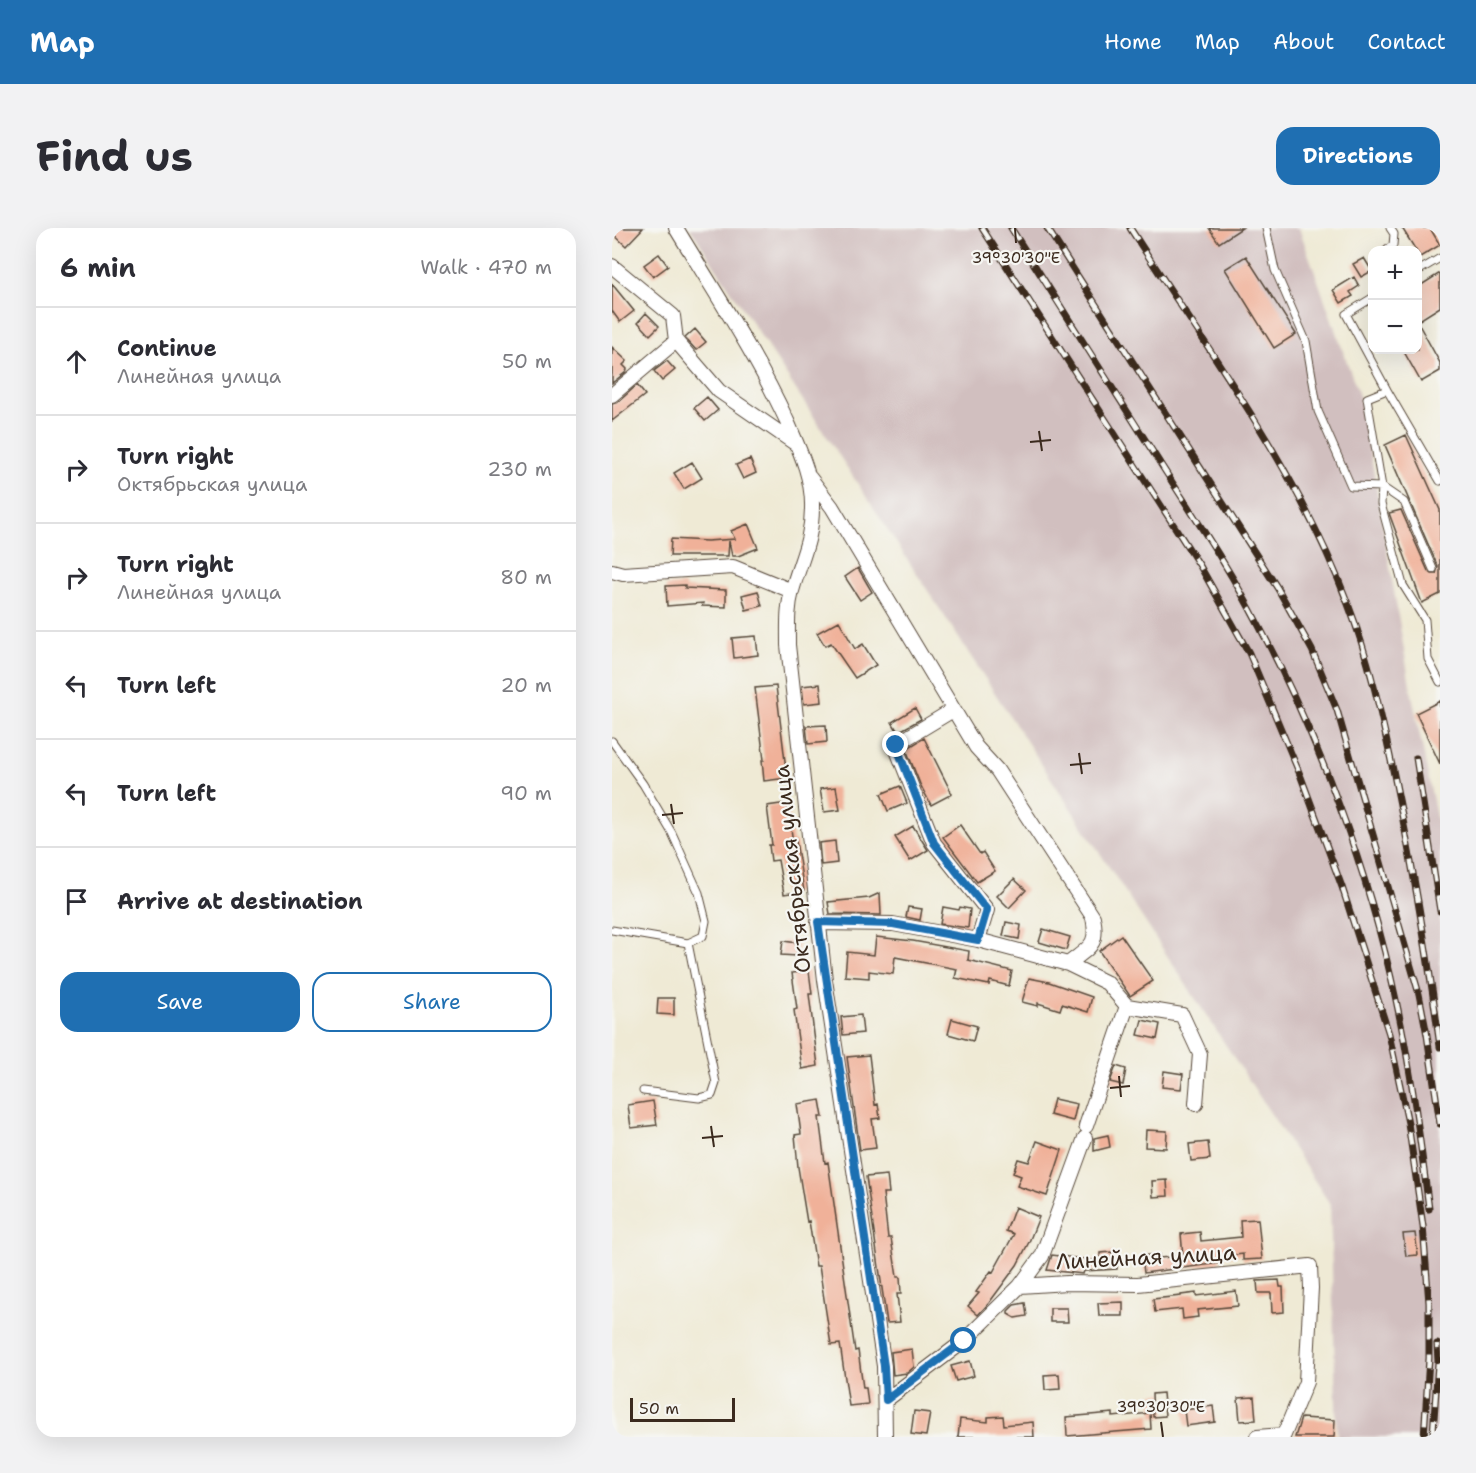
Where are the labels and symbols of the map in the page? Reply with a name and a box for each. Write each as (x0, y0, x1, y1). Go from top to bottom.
text: 39°30'30"E (972, 248, 1060, 268)
route end (882, 731, 908, 757)
street label: Октябрьская улица (767, 763, 817, 975)
street label: Линейная улица (1055, 1238, 1237, 1276)
route start (950, 1327, 976, 1353)
scale bar (630, 1395, 735, 1422)
text: 39°30'30"E (1117, 1397, 1205, 1417)

